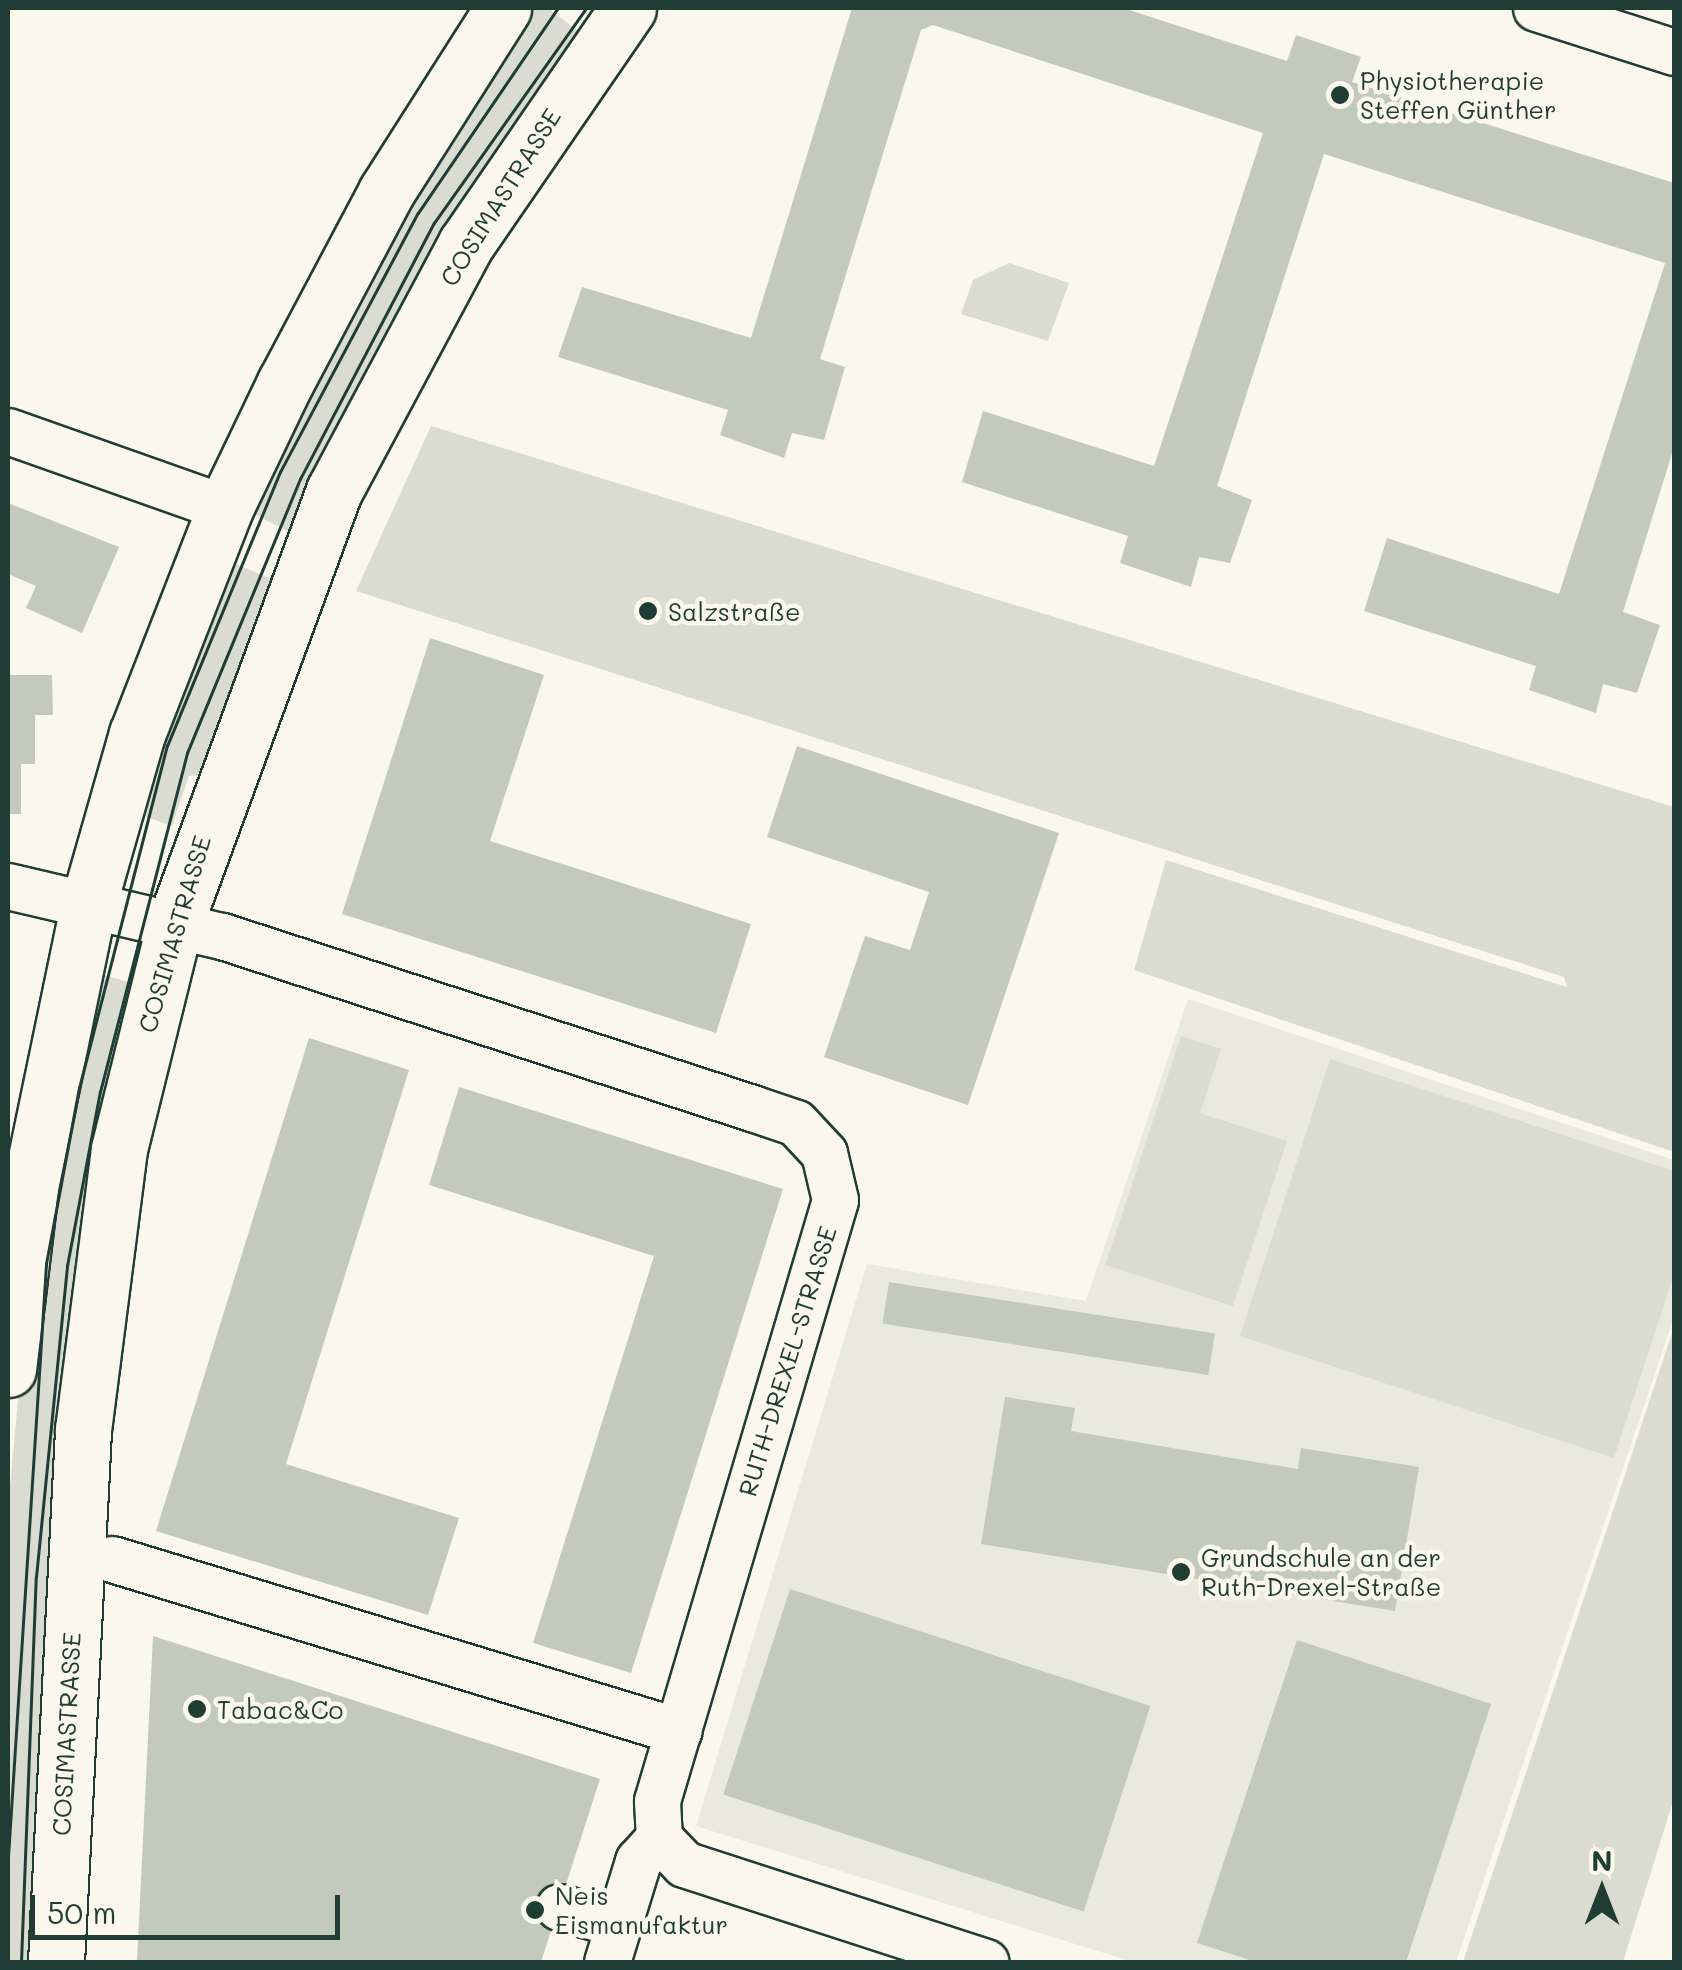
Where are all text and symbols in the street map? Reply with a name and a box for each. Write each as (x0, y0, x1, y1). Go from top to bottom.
place label: Physiotherapie Steffen Günther (1360, 66, 1556, 125)
marker: Physiotherapie Steffen Günther (1329, 84, 1351, 106)
street label: COSIMASTRASSE (433, 103, 567, 291)
place label: Salzstraße (668, 596, 800, 626)
marker: Salzstraße (637, 600, 659, 622)
street label: COSIMASTRASSE (132, 832, 216, 1036)
street label: RUTH-DREXEL-STRASSE (732, 1222, 842, 1500)
place label: Grundschule an der Ruth-Drexel-Straße (1201, 1543, 1441, 1602)
marker: Grundschule an der Ruth-Drexel-Straße (1170, 1561, 1192, 1583)
street label: COSIMASTRASSE (46, 1632, 86, 1836)
place label: Tabac&Co (217, 1694, 343, 1724)
marker: Tabac&Co (186, 1698, 208, 1720)
north arrow (1552, 1840, 1652, 1940)
text: N (1591, 1842, 1613, 1878)
scale bar (35, 1875, 345, 1937)
place label: Neis Eismanufaktur (555, 1881, 728, 1940)
text: 50 m (47, 1892, 117, 1932)
marker: Neis Eismanufaktur (524, 1899, 546, 1921)

